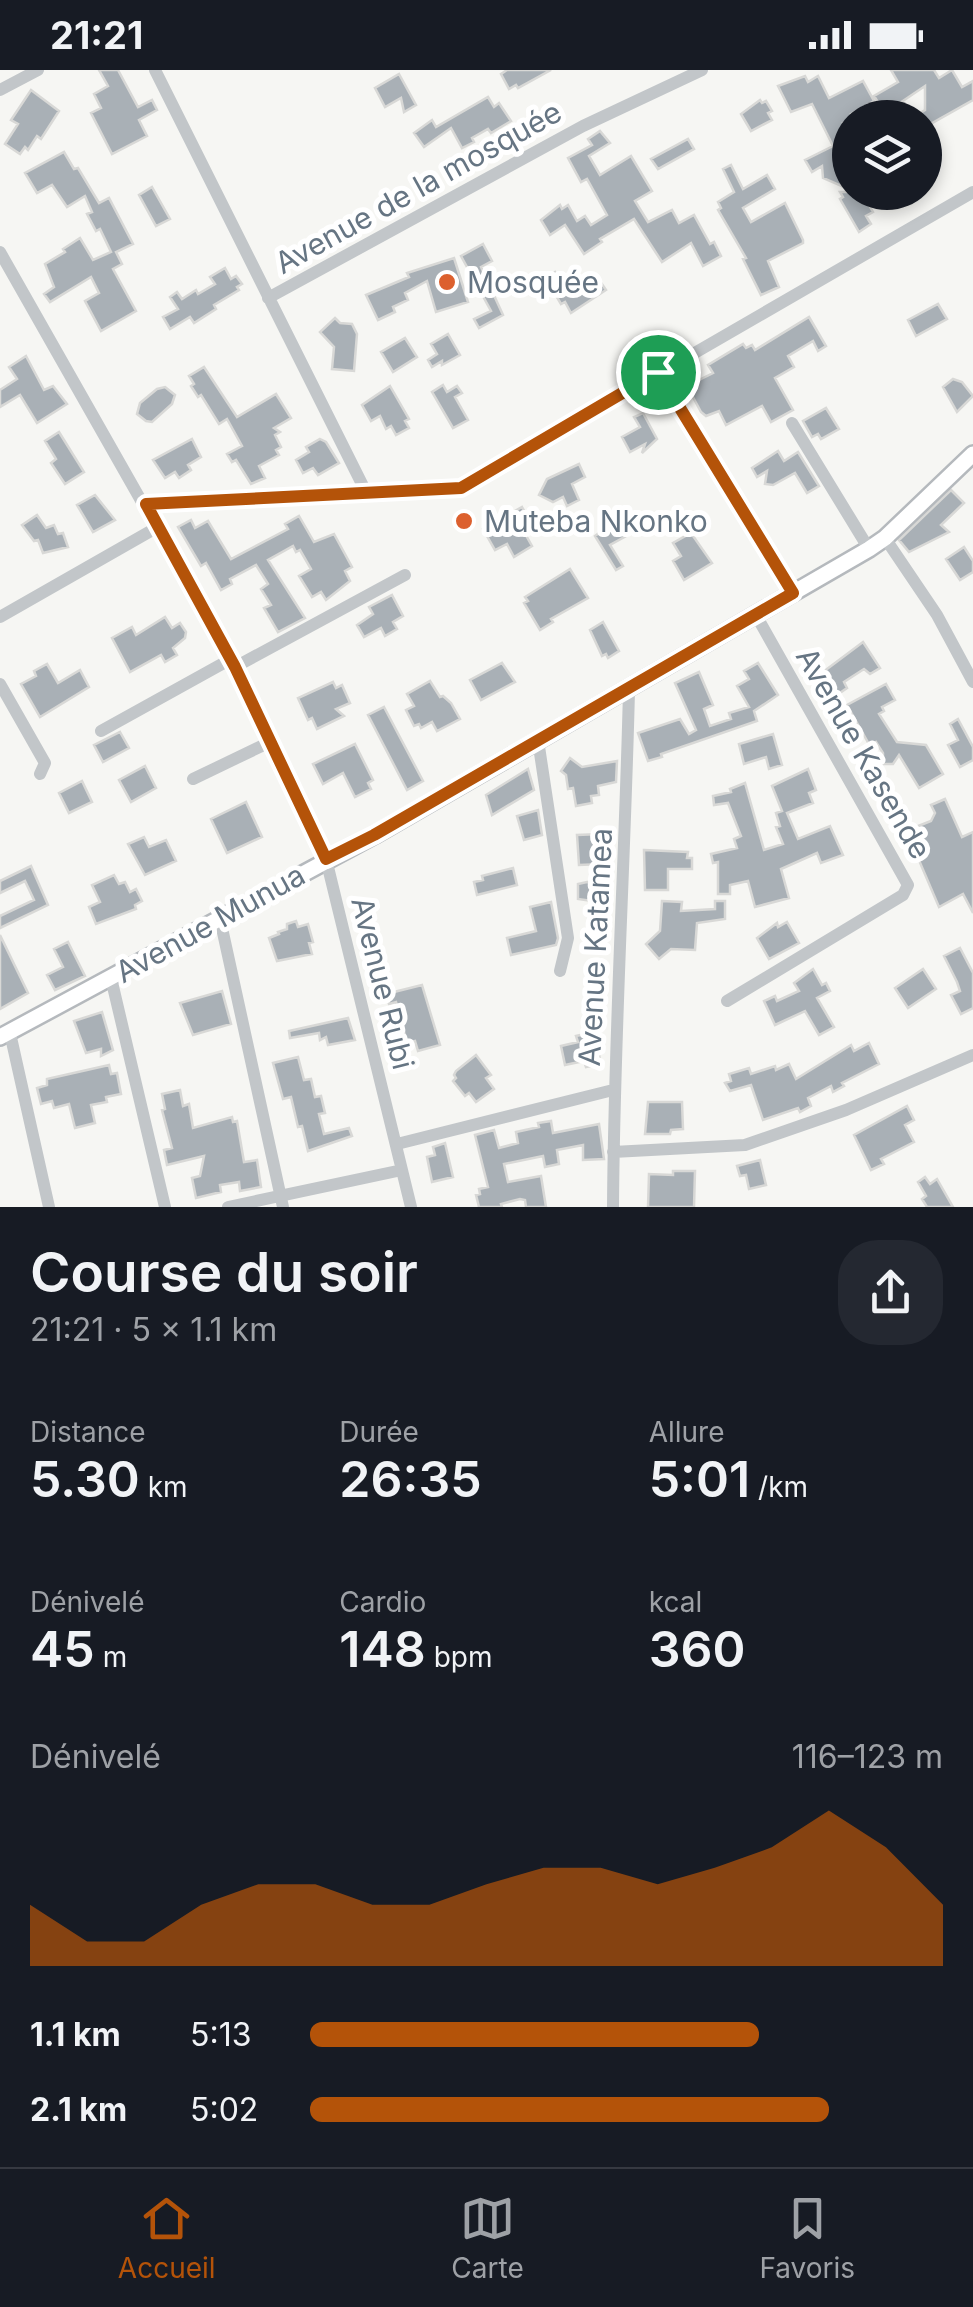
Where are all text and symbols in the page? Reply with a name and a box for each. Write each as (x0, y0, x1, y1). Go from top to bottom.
text: 21:21 (50, 12, 143, 58)
street label: Avenue de la mosquée (269, 93, 567, 281)
map controls (832, 100, 942, 210)
button: layers (832, 100, 942, 210)
place label: Mosquée (467, 264, 599, 300)
marker: Mosquée (436, 271, 458, 293)
pin (616, 330, 701, 415)
icon: arrive (631, 345, 686, 400)
place label: Muteba Nkonko (484, 503, 708, 539)
marker: Muteba Nkonko (453, 510, 475, 532)
street label: Avenue Kasende (789, 641, 939, 865)
street label: Avenue Katamea (571, 827, 619, 1067)
street label: Avenue Munua (109, 856, 311, 990)
street label: Avenue Rubi (344, 893, 422, 1073)
text: Course du soir (30, 1239, 418, 1305)
button: share (838, 1240, 943, 1345)
text: 21:21 · 5 × 1.1 km (30, 1310, 277, 1349)
text: Distance (30, 1415, 146, 1449)
text: Durée (339, 1415, 419, 1449)
text: Allure (649, 1415, 725, 1449)
text: 5.30 (30, 1449, 140, 1509)
text: 26:35 (339, 1449, 482, 1509)
text: 5:01 (649, 1449, 750, 1509)
text: km (140, 1470, 188, 1504)
text: /km (750, 1470, 808, 1504)
text: Dénivelé (30, 1585, 144, 1619)
text: Cardio (339, 1585, 426, 1619)
text: kcal (649, 1585, 702, 1619)
text: 45 (30, 1619, 95, 1679)
text: 148 (339, 1619, 426, 1679)
text: 360 (649, 1619, 745, 1679)
text: m (95, 1640, 127, 1674)
text: bpm (426, 1640, 492, 1674)
text: Dénivelé (30, 1737, 161, 1776)
text: 116–123 m (792, 1737, 943, 1776)
text: 1.1 km (30, 2015, 121, 2054)
text: 5:13 (190, 2015, 251, 2054)
text: 2.1 km (30, 2090, 127, 2129)
text: 5:02 (190, 2090, 258, 2129)
tab: Accueil (118, 2191, 216, 2285)
tab: Carte (451, 2191, 524, 2285)
tab: Favoris (759, 2191, 855, 2285)

